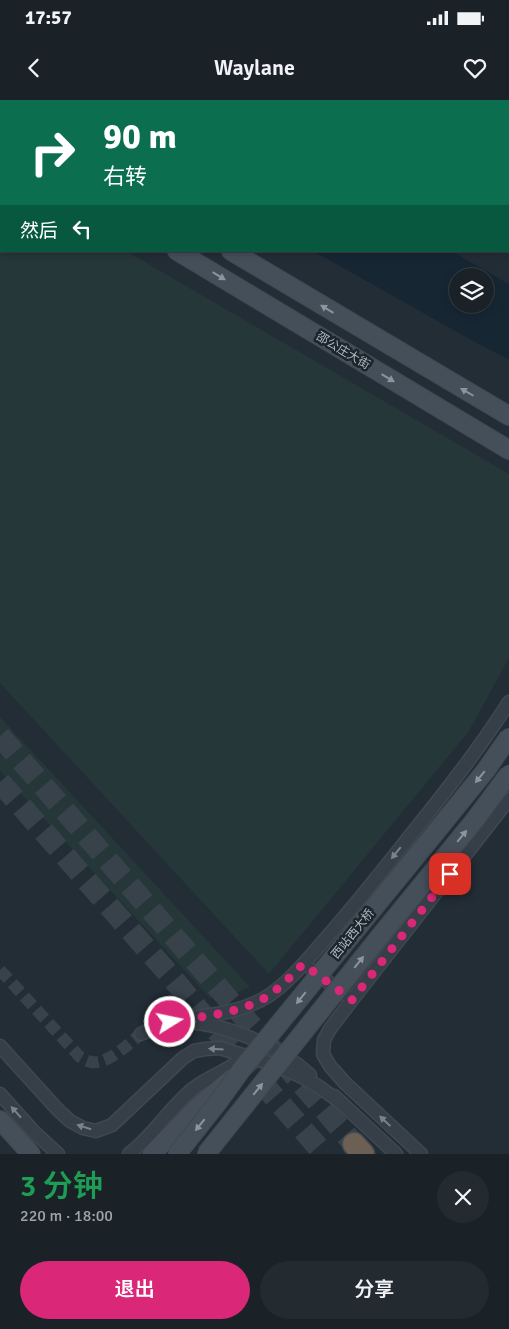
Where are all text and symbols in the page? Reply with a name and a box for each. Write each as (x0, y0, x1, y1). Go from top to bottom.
text: 17:57 (25, 6, 72, 30)
icon: back (20, 54, 48, 82)
text: Waylane (214, 54, 295, 81)
icon: heart (461, 54, 489, 82)
text: 90 m (103, 115, 177, 158)
icon: right (20, 120, 85, 185)
text: 右转 (103, 163, 147, 190)
icon: left (68, 215, 96, 243)
text: 然后 (20, 219, 58, 243)
map controls (449, 268, 494, 313)
button: layers (449, 268, 494, 313)
one-way arrow (213, 272, 226, 281)
one-way arrow (321, 304, 334, 313)
street label: 邵公庄大街 (313, 329, 373, 373)
one-way arrow (382, 374, 395, 383)
one-way arrow (459, 388, 474, 396)
one-way arrow (475, 770, 486, 783)
one-way arrow (457, 830, 468, 843)
one-way arrow (391, 846, 402, 859)
pin (429, 853, 471, 895)
icon: arrive (436, 860, 464, 888)
street label: 西站西大桥 (328, 906, 378, 962)
one-way arrow (354, 956, 365, 969)
one-way arrow (295, 992, 306, 1005)
position arrow (143, 995, 195, 1047)
one-way arrow (208, 1045, 224, 1053)
one-way arrow (252, 1082, 263, 1095)
one-way arrow (10, 1107, 22, 1119)
one-way arrow (380, 1115, 392, 1127)
one-way arrow (194, 1119, 205, 1132)
one-way arrow (76, 1123, 91, 1131)
text: 3 分钟 (20, 1168, 103, 1205)
button: close (437, 1171, 489, 1223)
text: 220 m · 18:00 (20, 1206, 113, 1226)
button: 退出 (20, 1261, 250, 1319)
button: 分享 (260, 1261, 489, 1319)

